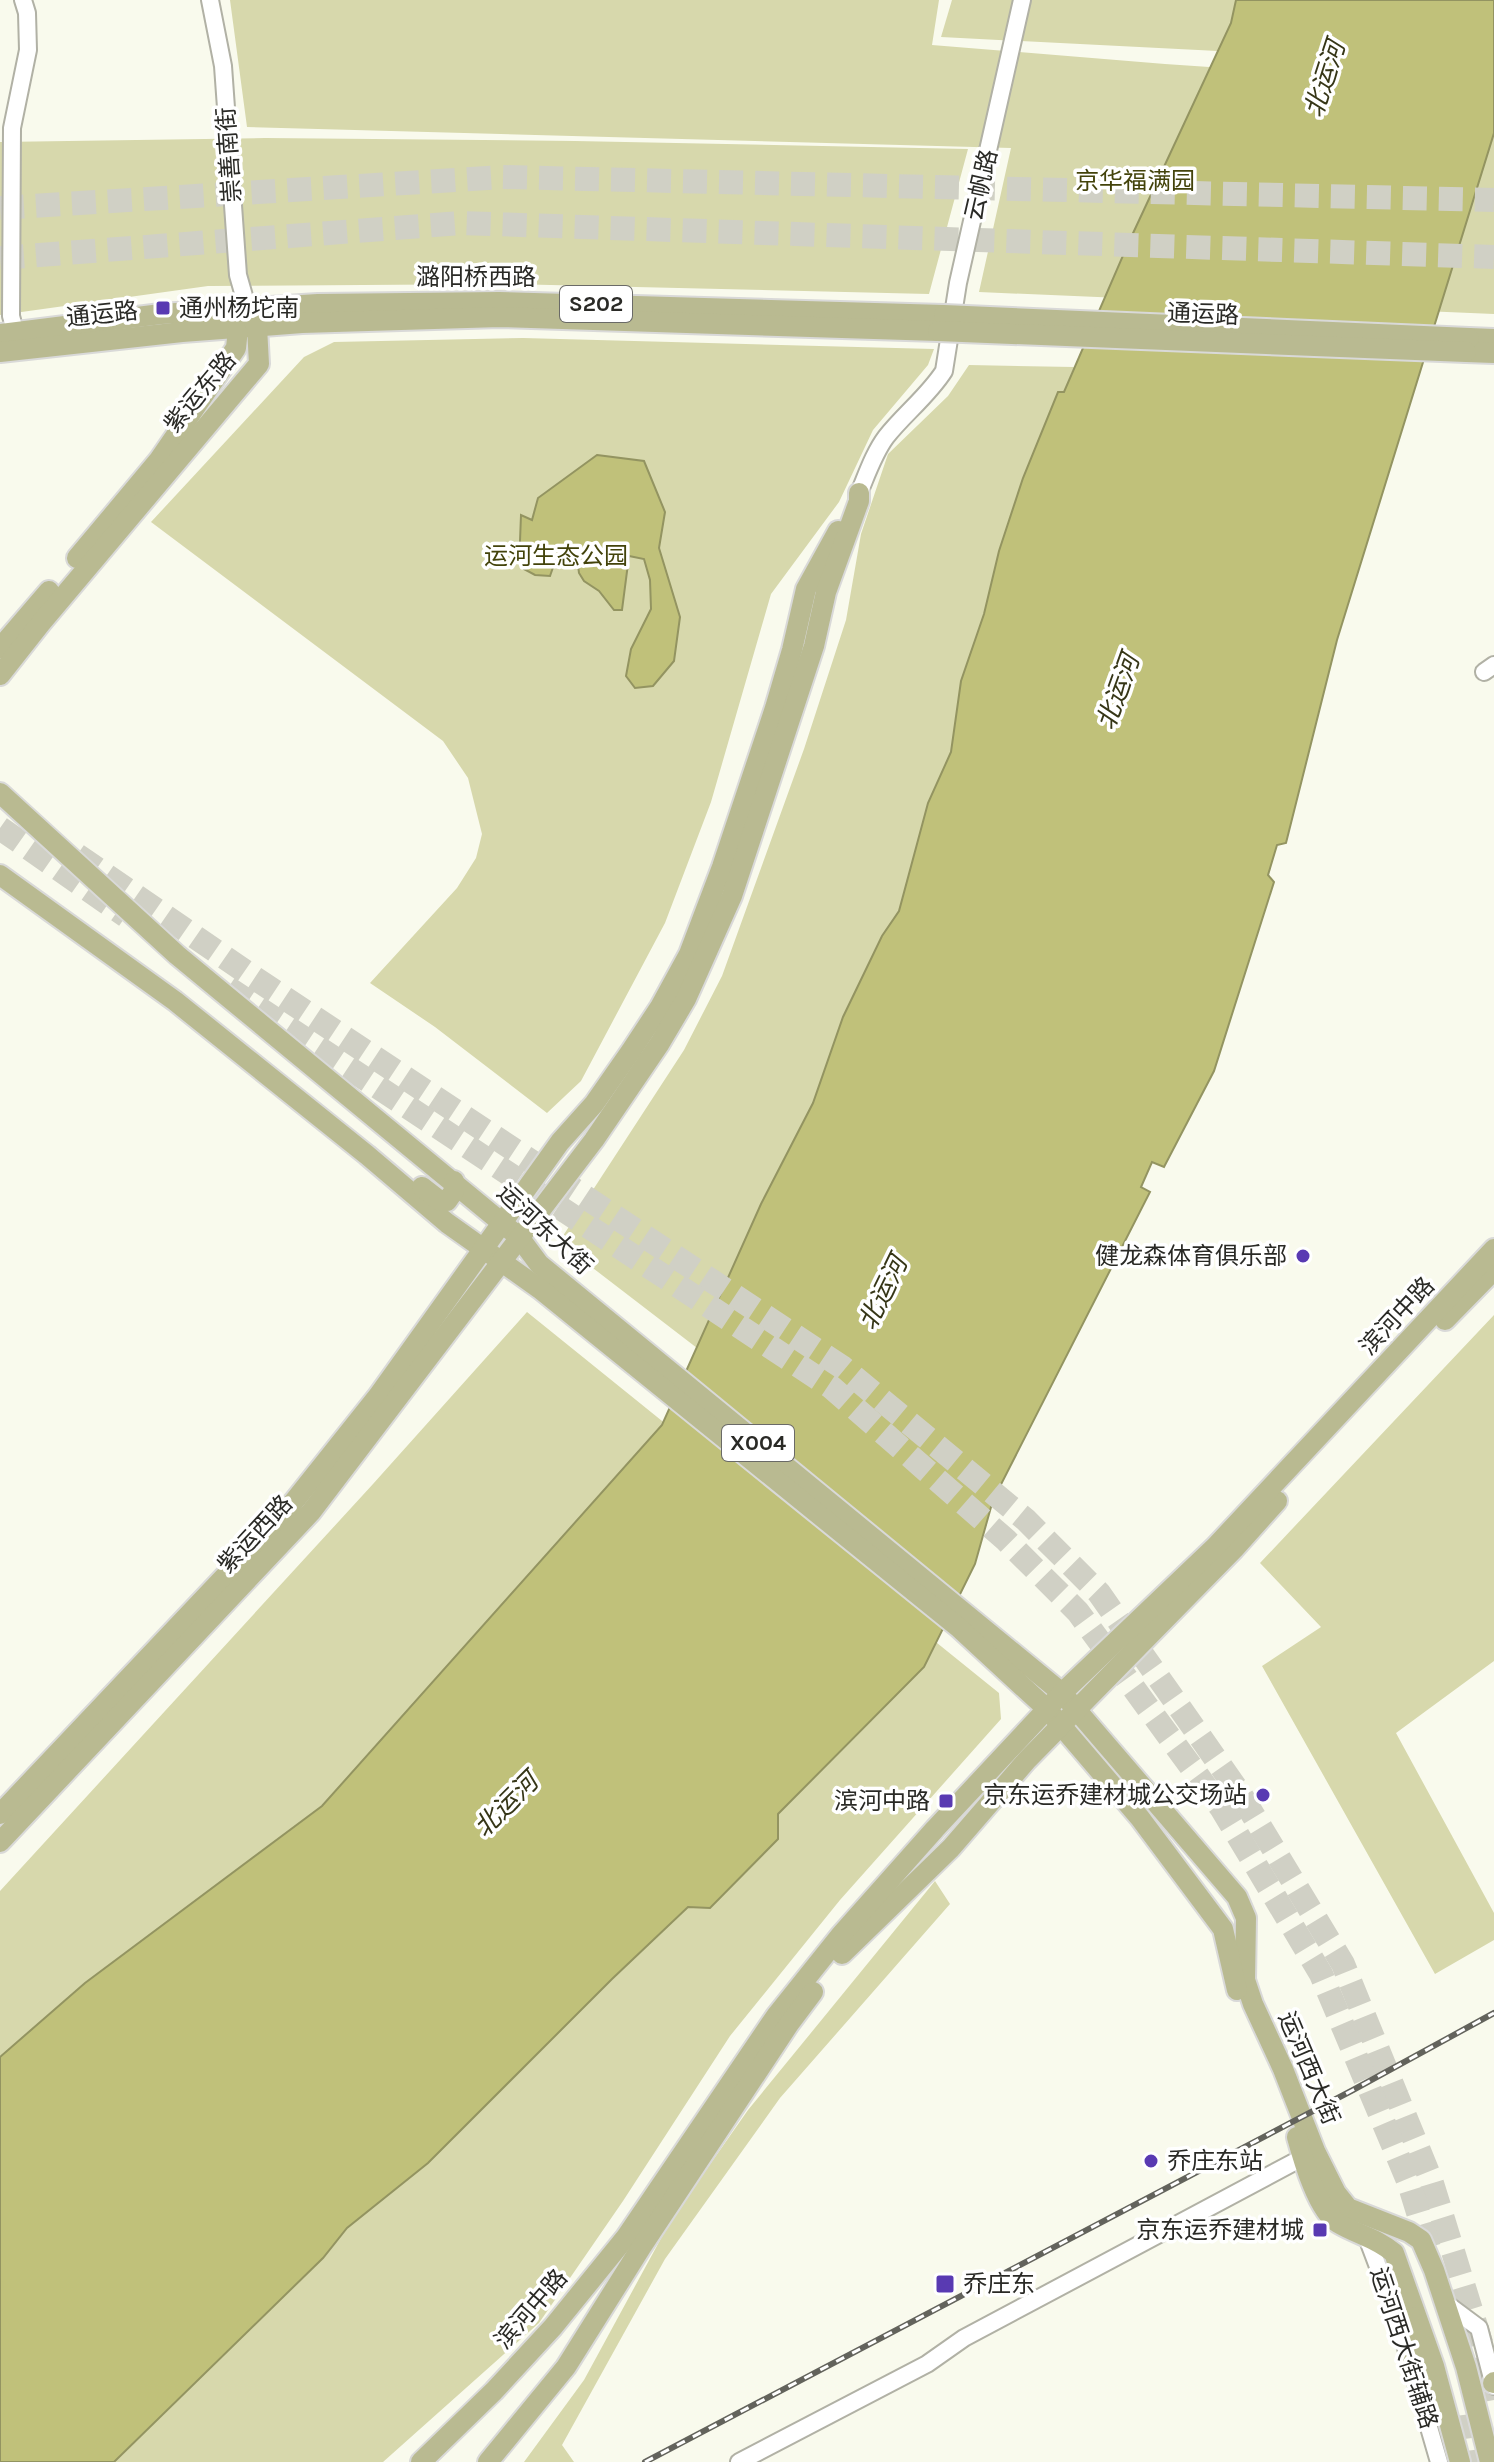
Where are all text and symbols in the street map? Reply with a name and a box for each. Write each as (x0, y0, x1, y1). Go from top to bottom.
water label: 北运河 (1298, 32, 1353, 121)
street label: 崇善南街 (212, 106, 246, 204)
street label: 云帆路 (959, 147, 1003, 223)
park label: 京华福满园 (1075, 167, 1195, 195)
street label: 潞阳桥西路 (416, 263, 536, 291)
road number: S202 (560, 286, 632, 322)
place label: 通州杨坨南 (179, 294, 299, 322)
street label: 通运路 (65, 296, 139, 332)
marker: 通州杨坨南 (154, 299, 172, 317)
street label: 通运路 (1167, 299, 1239, 329)
street label: 紫运东路 (158, 346, 242, 438)
park label: 运河生态公园 (484, 542, 628, 570)
water label: 北运河 (1090, 645, 1148, 734)
street label: 运河东大街 (492, 1178, 598, 1280)
place label: 健龙森体育俱乐部 (1095, 1242, 1287, 1270)
water label: 北运河 (852, 1247, 916, 1335)
marker: 健龙森体育俱乐部 (1294, 1247, 1312, 1265)
street label: 滨河中路 (1354, 1271, 1440, 1361)
road number: X004 (722, 1425, 794, 1461)
street label: 紫运西路 (212, 1489, 298, 1579)
water label: 北运河 (467, 1763, 548, 1844)
place label: 京东运乔建材城公交场站 (983, 1781, 1247, 1809)
marker: 京东运乔建材城公交场站 (1254, 1786, 1272, 1804)
place label: 滨河中路 (834, 1787, 930, 1815)
marker: 滨河中路 (937, 1792, 955, 1810)
street label: 运河西大街 (1273, 2007, 1345, 2129)
place label: 乔庄东站 (1167, 2147, 1263, 2175)
marker: 乔庄东站 (1142, 2152, 1160, 2170)
place label: 京东运乔建材城 (1136, 2216, 1304, 2244)
marker: 京东运乔建材城 (1311, 2221, 1329, 2239)
street label: 滨河中路 (489, 2264, 573, 2354)
street label: 运河西大街辅路 (1365, 2264, 1443, 2432)
place label: 乔庄东 (963, 2270, 1035, 2298)
marker: 乔庄东 (934, 2273, 956, 2295)

